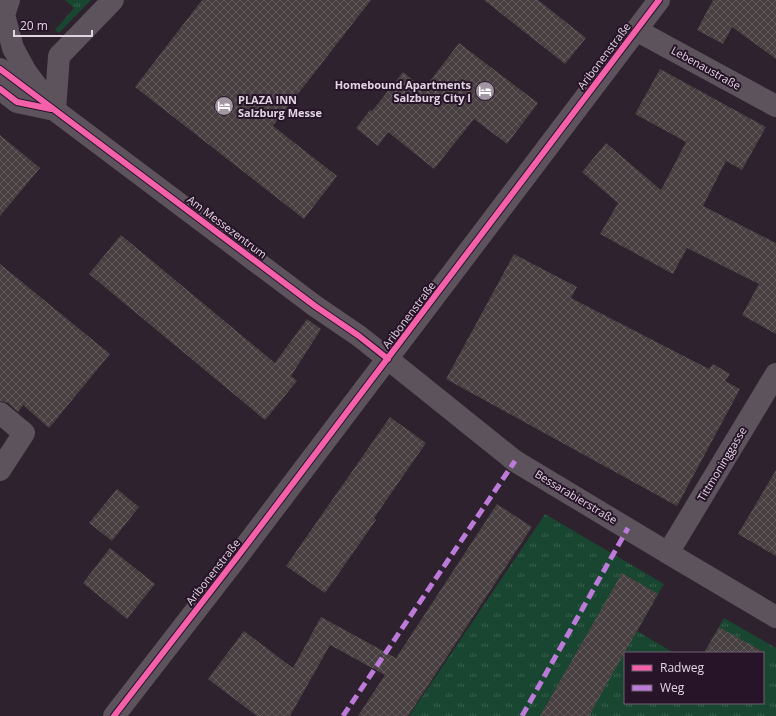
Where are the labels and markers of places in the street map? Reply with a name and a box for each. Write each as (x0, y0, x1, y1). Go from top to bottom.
place label: Homebound Apartments Salzburg City I (335, 77, 472, 105)
hotel icon: Homebound Apartments Salzburg City I (474, 80, 496, 102)
place label: PLAZA INN Salzburg Messe (238, 92, 322, 120)
hotel icon: PLAZA INN Salzburg Messe (213, 95, 235, 117)

